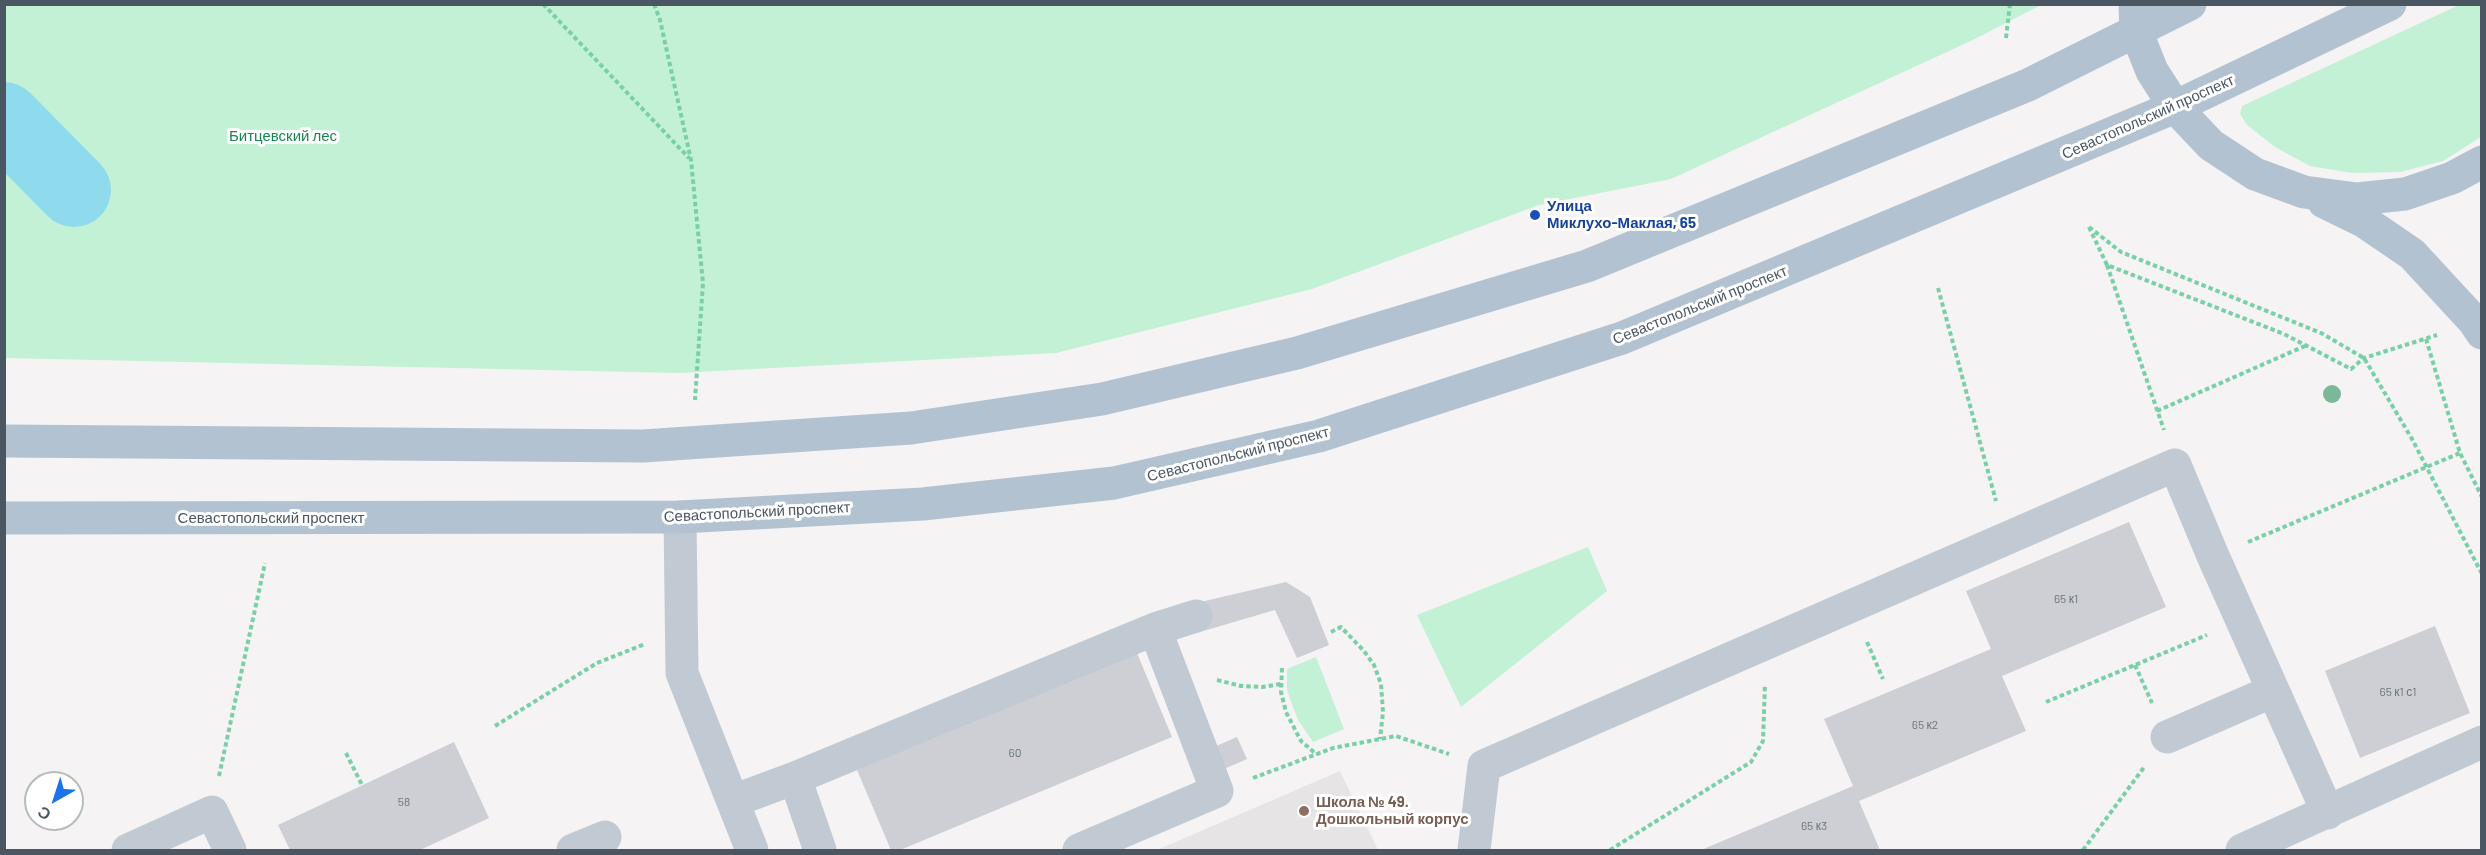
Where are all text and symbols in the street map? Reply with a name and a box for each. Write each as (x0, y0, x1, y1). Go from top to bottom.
street label: Севастопольский проспект (2059, 71, 2237, 163)
park label: Битцевский лес (229, 127, 337, 145)
place label: Улица Миклухо-Маклая, 65 (1547, 197, 1696, 232)
marker: Улица Миклухо-Маклая, 65 (1528, 208, 1542, 222)
street label: Севастопольский проспект (1610, 262, 1790, 348)
street label: Севастопольский проспект (1145, 423, 1331, 485)
street label: Севастопольский проспект (663, 498, 851, 526)
street label: Севастопольский проспект (178, 509, 364, 527)
house number: 65 к1 (2054, 592, 2078, 606)
house number: 65 к1 с1 (2380, 685, 2416, 699)
house number: 65 к2 (1912, 718, 1938, 732)
house number: 60 (1009, 746, 1021, 760)
north arrow (24, 771, 84, 831)
place label: Школа № 49. Дошкольный корпус (1316, 793, 1468, 828)
house number: 58 (398, 795, 410, 809)
text: С (33, 803, 54, 825)
marker: Школа № 49. Дошкольный корпус (1297, 804, 1311, 818)
house number: 65 к3 (1801, 819, 1827, 833)

